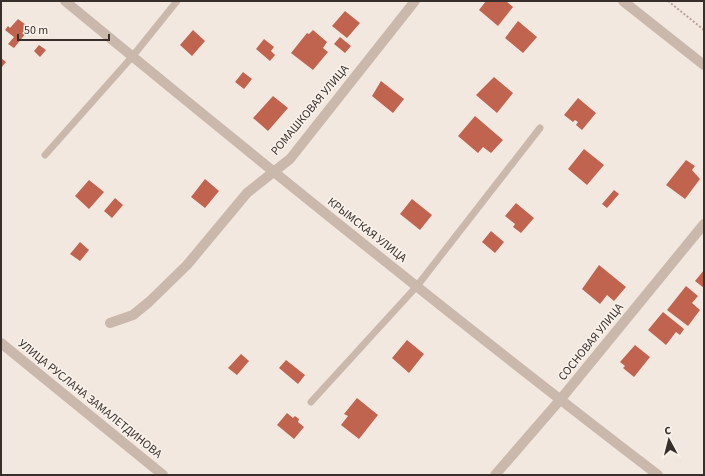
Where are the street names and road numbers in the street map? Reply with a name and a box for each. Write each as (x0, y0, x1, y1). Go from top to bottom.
street label: РОМАШКОВАЯ УЛИЦА (267, 61, 353, 159)
street label: КРЫМСКАЯ УЛИЦА (324, 193, 411, 267)
street label: СОСНОВАЯ УЛИЦА (554, 299, 628, 384)
street label: УЛИЦА РУСЛАНА ЗАМАЛЕТДИНОВА (14, 335, 166, 463)

